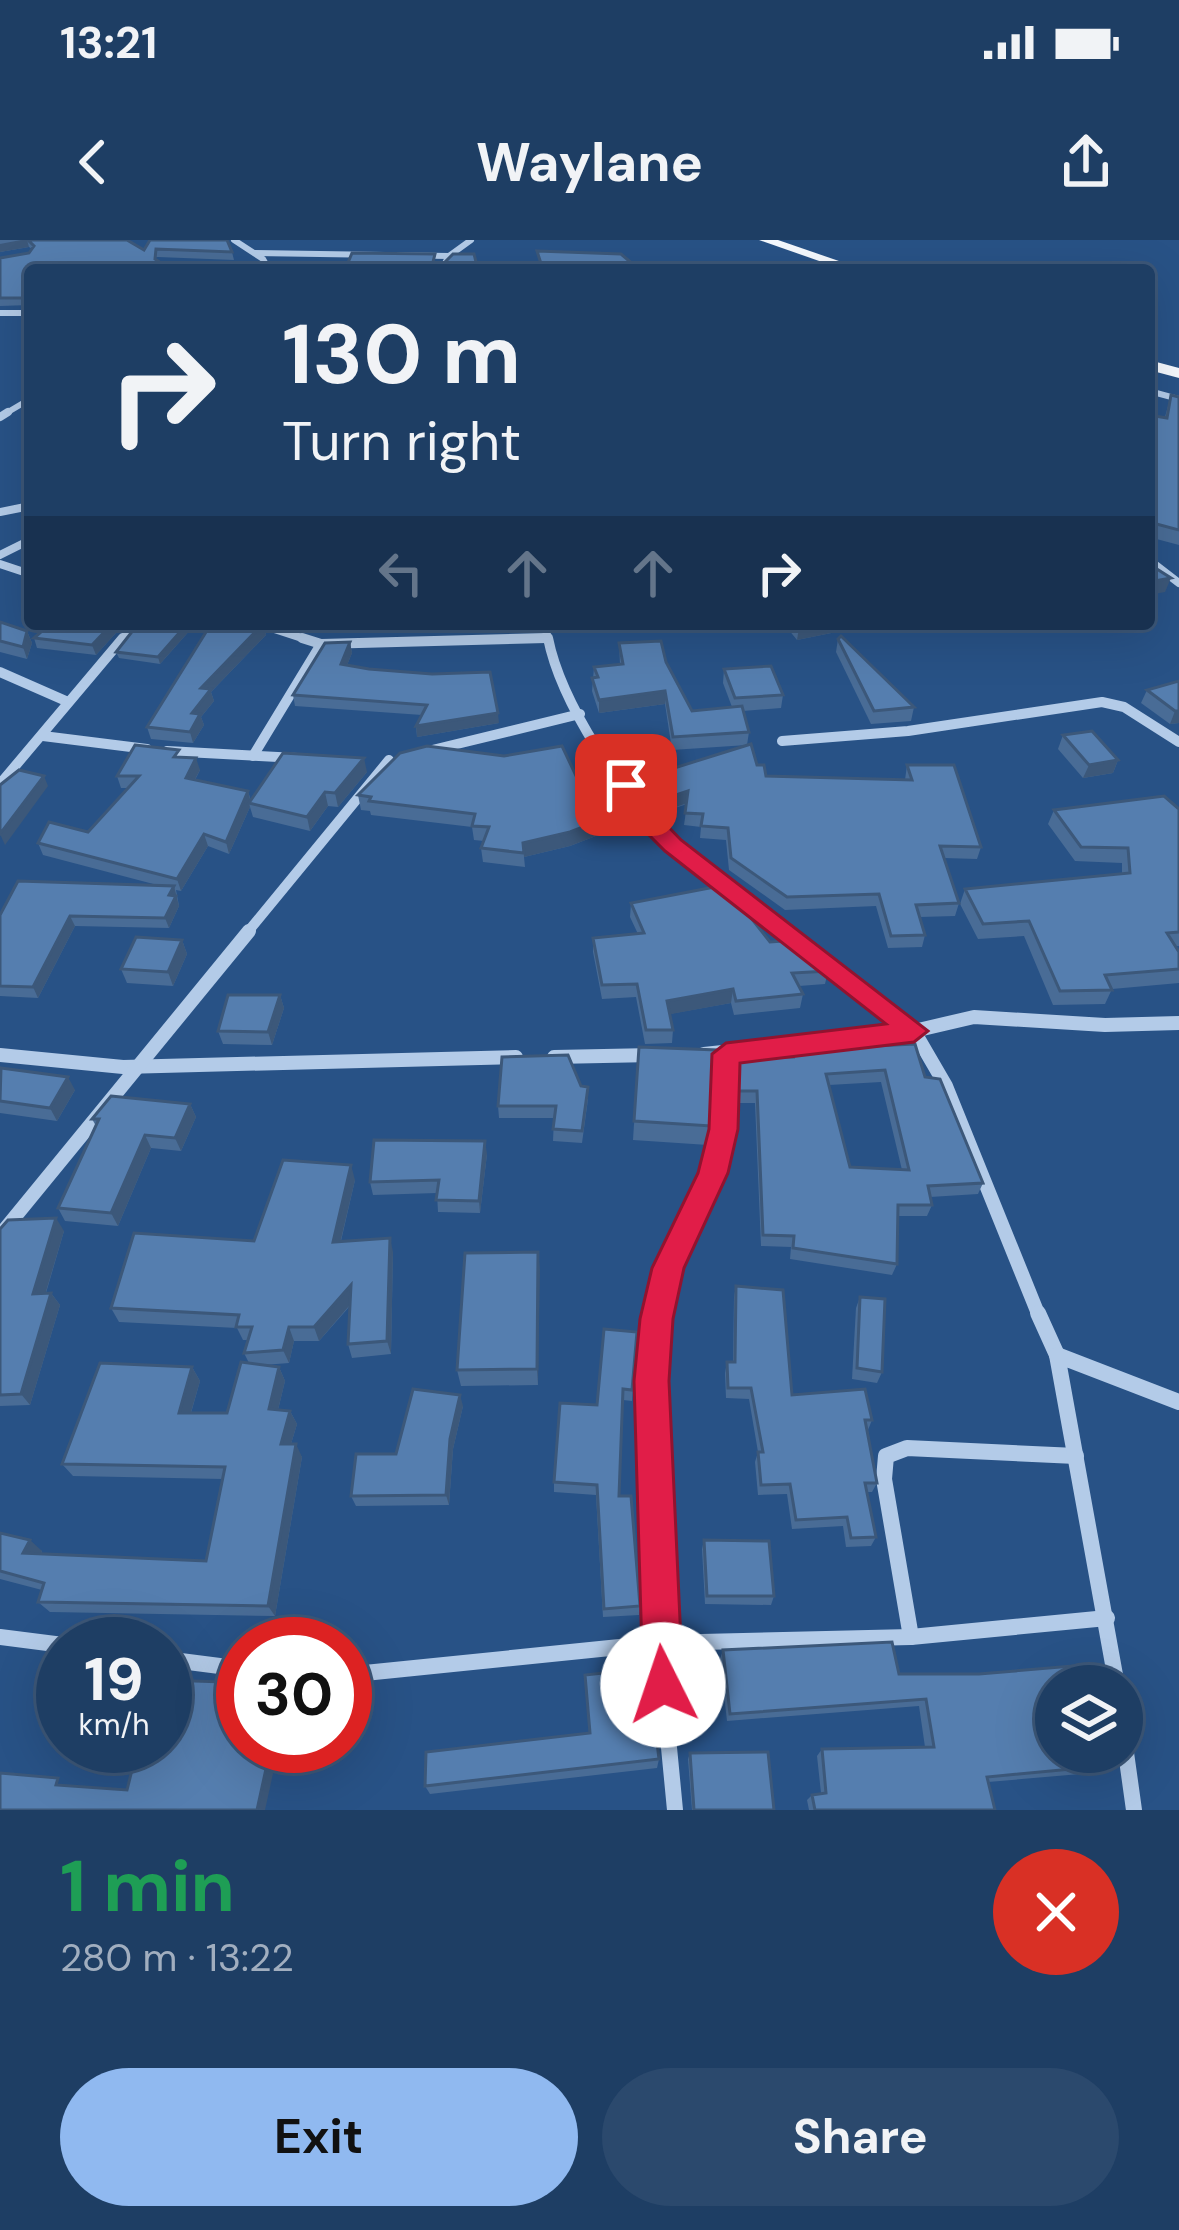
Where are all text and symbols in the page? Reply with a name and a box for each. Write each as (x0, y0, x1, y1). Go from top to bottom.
text: 13:21 (60, 13, 157, 72)
text: Waylane (476, 127, 703, 198)
icon: back (60, 129, 126, 195)
icon: share (1053, 129, 1119, 195)
text: 130 m (282, 300, 521, 409)
icon: right (84, 312, 240, 468)
text: Turn right (282, 406, 521, 477)
icon: left (368, 540, 434, 606)
icon: ahead (494, 540, 560, 606)
icon: ahead (620, 540, 686, 606)
icon: right (746, 540, 812, 606)
pin (575, 734, 677, 836)
icon: arrive (593, 752, 659, 818)
speed limit sign: 30 (216, 1617, 372, 1773)
position arrow (600, 1622, 726, 1748)
text: 19 (84, 1640, 144, 1719)
map controls (1035, 1665, 1143, 1773)
button: layers (1035, 1665, 1143, 1773)
text: km/h (79, 1705, 149, 1744)
text: 1 min (60, 1840, 235, 1933)
button: close (993, 1849, 1119, 1975)
text: 280 m · 13:22 (60, 1932, 294, 1983)
button: Exit (60, 2068, 578, 2206)
button: Share (602, 2068, 1119, 2206)

